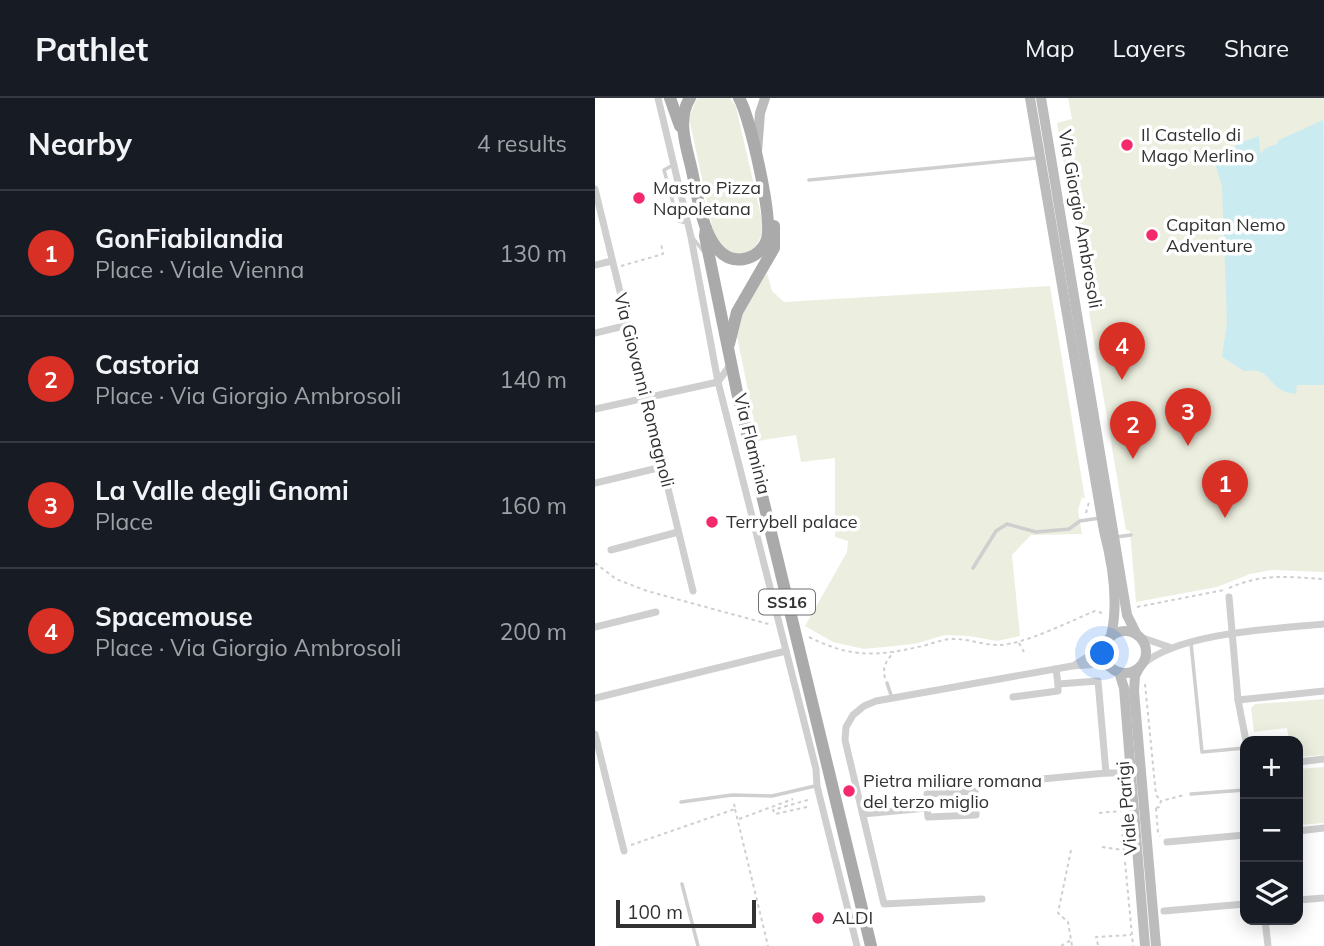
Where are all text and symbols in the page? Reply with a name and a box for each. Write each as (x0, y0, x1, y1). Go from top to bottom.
text: Pathlet (35, 28, 148, 69)
text: Map (1025, 33, 1074, 63)
text: Layers (1112, 33, 1186, 63)
text: Share (1224, 33, 1289, 63)
place label: Il Castello di Mago Merlino (1141, 123, 1254, 167)
text: Nearby (28, 125, 132, 163)
street label: Via Giorgio Ambrosoli (1053, 128, 1108, 310)
text: 4 results (477, 129, 567, 158)
marker: Il Castello di Mago Merlino (1119, 137, 1135, 153)
place label: Mastro Pizza Napoletana (653, 176, 761, 220)
marker: Mastro Pizza Napoletana (631, 190, 647, 206)
place label: Capitan Nemo Adventure (1166, 213, 1286, 257)
text: GonFiabilandia (95, 222, 284, 255)
marker: Capitan Nemo Adventure (1144, 227, 1160, 243)
text: 1 (44, 239, 58, 268)
text: 130 m (499, 239, 567, 268)
text: Place · Viale Vienna (95, 255, 304, 284)
street label: Via Giovanni Romagnoli (609, 290, 680, 489)
pin: 4 (1099, 322, 1145, 380)
text: Castoria (95, 348, 200, 381)
text: 2 (44, 365, 58, 394)
text: 140 m (499, 365, 567, 394)
text: Place · Via Giorgio Ambrosoli (95, 381, 401, 410)
pin: 3 (1165, 388, 1211, 446)
street label: Via Flaminia (729, 391, 776, 497)
pin: 2 (1110, 401, 1156, 459)
pin: 1 (1202, 460, 1248, 518)
text: La Valle degli Gnomi (95, 474, 349, 507)
text: 3 (44, 491, 58, 520)
text: 160 m (499, 491, 567, 520)
text: Place (95, 507, 153, 536)
place label: Terrybell palace (726, 510, 858, 533)
marker: Terrybell palace (704, 514, 720, 530)
road number: SS16 (759, 589, 815, 614)
text: Spacemouse (95, 600, 253, 633)
text: 4 (44, 617, 58, 646)
text: 200 m (499, 617, 567, 646)
text: Place · Via Giorgio Ambrosoli (95, 633, 401, 662)
your location (1085, 636, 1119, 670)
map controls (1240, 736, 1303, 925)
button: + (1240, 736, 1303, 799)
street label: Viale Parigi (1111, 760, 1142, 856)
place label: Pietra miliare romana del terzo miglio (863, 769, 1042, 813)
marker: Pietra miliare romana del terzo miglio (841, 783, 857, 799)
button: − (1240, 799, 1303, 862)
button: layers (1240, 862, 1303, 925)
scale bar (616, 897, 756, 929)
text: 100 m (627, 900, 683, 924)
place label: ALDI (832, 906, 873, 929)
marker: ALDI (810, 910, 826, 926)

